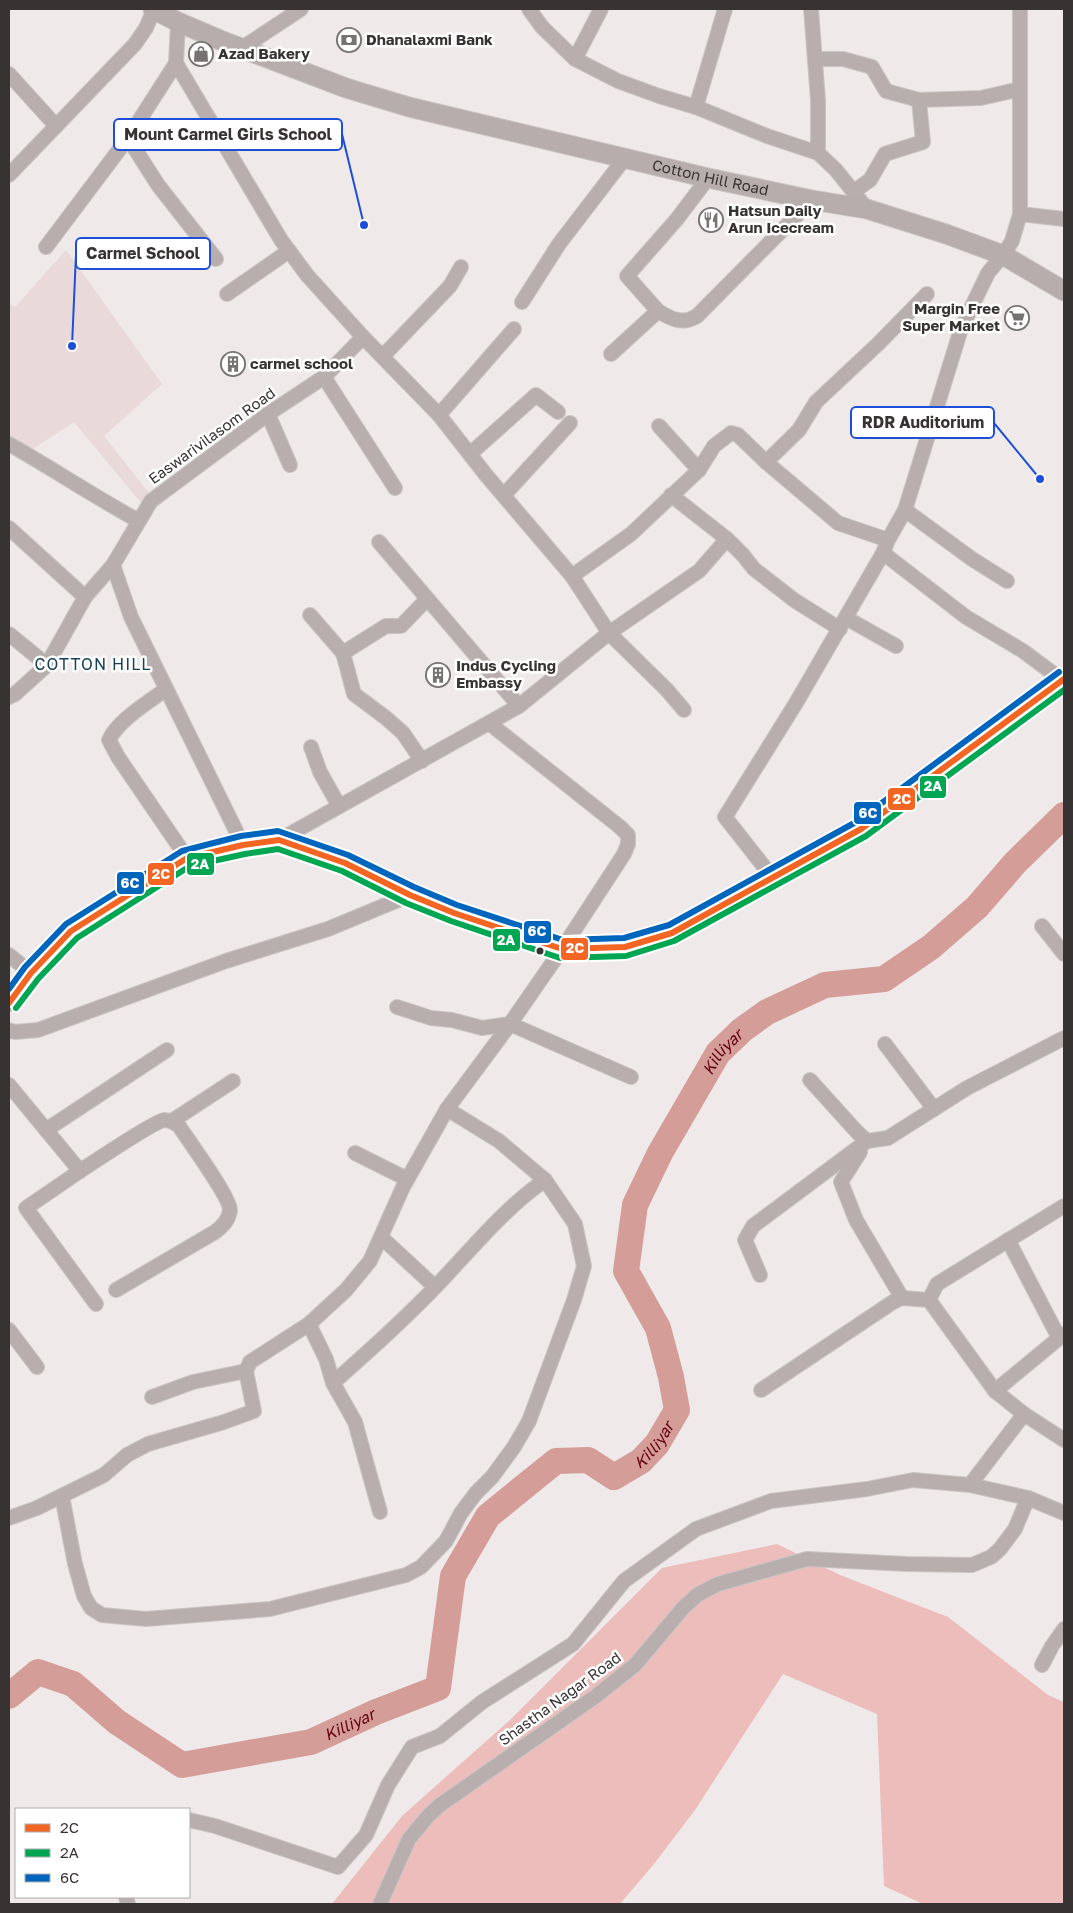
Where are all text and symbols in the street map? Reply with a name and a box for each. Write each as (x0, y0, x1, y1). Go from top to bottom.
bank icon: Dhanalaxmi Bank (336, 27, 362, 53)
place label: Dhanalaxmi Bank (366, 30, 493, 48)
shop icon: Azad Bakery (188, 41, 214, 67)
place label: Azad Bakery (218, 44, 310, 62)
callout: Mount Carmel Girls School (114, 119, 342, 150)
text: Mount Carmel Girls School (124, 124, 333, 144)
street label: Cotton Hill Road (651, 155, 770, 199)
place label: Hatsun Daily Arun Icecream (728, 201, 834, 236)
restaurant icon: Hatsun Daily Arun Icecream (698, 207, 724, 233)
callout: Carmel School (76, 238, 210, 269)
text: Carmel School (86, 243, 201, 263)
place label: Margin Free Super Market (902, 299, 1000, 334)
supermarket icon: Margin Free Super Market (1004, 305, 1030, 331)
building icon: carmel school (220, 351, 246, 377)
place label: carmel school (250, 354, 353, 372)
street label: Easwarivilasom Road (145, 383, 278, 487)
callout: RDR Auditorium (851, 407, 994, 438)
text: RDR Auditorium (862, 412, 984, 432)
district label: COTTON HILL (35, 654, 151, 674)
place label: Indus Cycling Embassy (456, 656, 556, 691)
building icon: Indus Cycling Embassy (425, 662, 451, 688)
line badge: 2A (919, 775, 947, 799)
text: 2A (924, 777, 942, 794)
line badge: 2C (887, 787, 916, 811)
text: 2C (893, 790, 911, 807)
line badge: 6C (853, 801, 882, 825)
text: 6C (859, 804, 877, 821)
line badge: 2A (186, 852, 215, 876)
text: 2A (191, 855, 209, 872)
line badge: 2C (147, 862, 175, 886)
text: 2C (152, 865, 170, 882)
line badge: 6C (116, 871, 145, 895)
text: 6C (121, 874, 139, 891)
line badge: 6C (523, 920, 552, 944)
text: 6C (528, 922, 546, 939)
line badge: 2A (492, 928, 521, 952)
text: 2A (497, 931, 515, 948)
line badge: 2C (560, 937, 589, 961)
text: 2C (566, 939, 584, 956)
unlabelled marker (535, 946, 545, 956)
water label: Killiyar (698, 1023, 749, 1078)
water label: Killiyar (631, 1416, 679, 1473)
street label: Shastha Nagar Road (495, 1648, 624, 1749)
water label: Killiyar (321, 1703, 380, 1745)
legend (15, 1808, 190, 1898)
text: 2C (60, 1818, 79, 1836)
text: 2A (60, 1843, 79, 1861)
text: 6C (60, 1868, 79, 1886)

